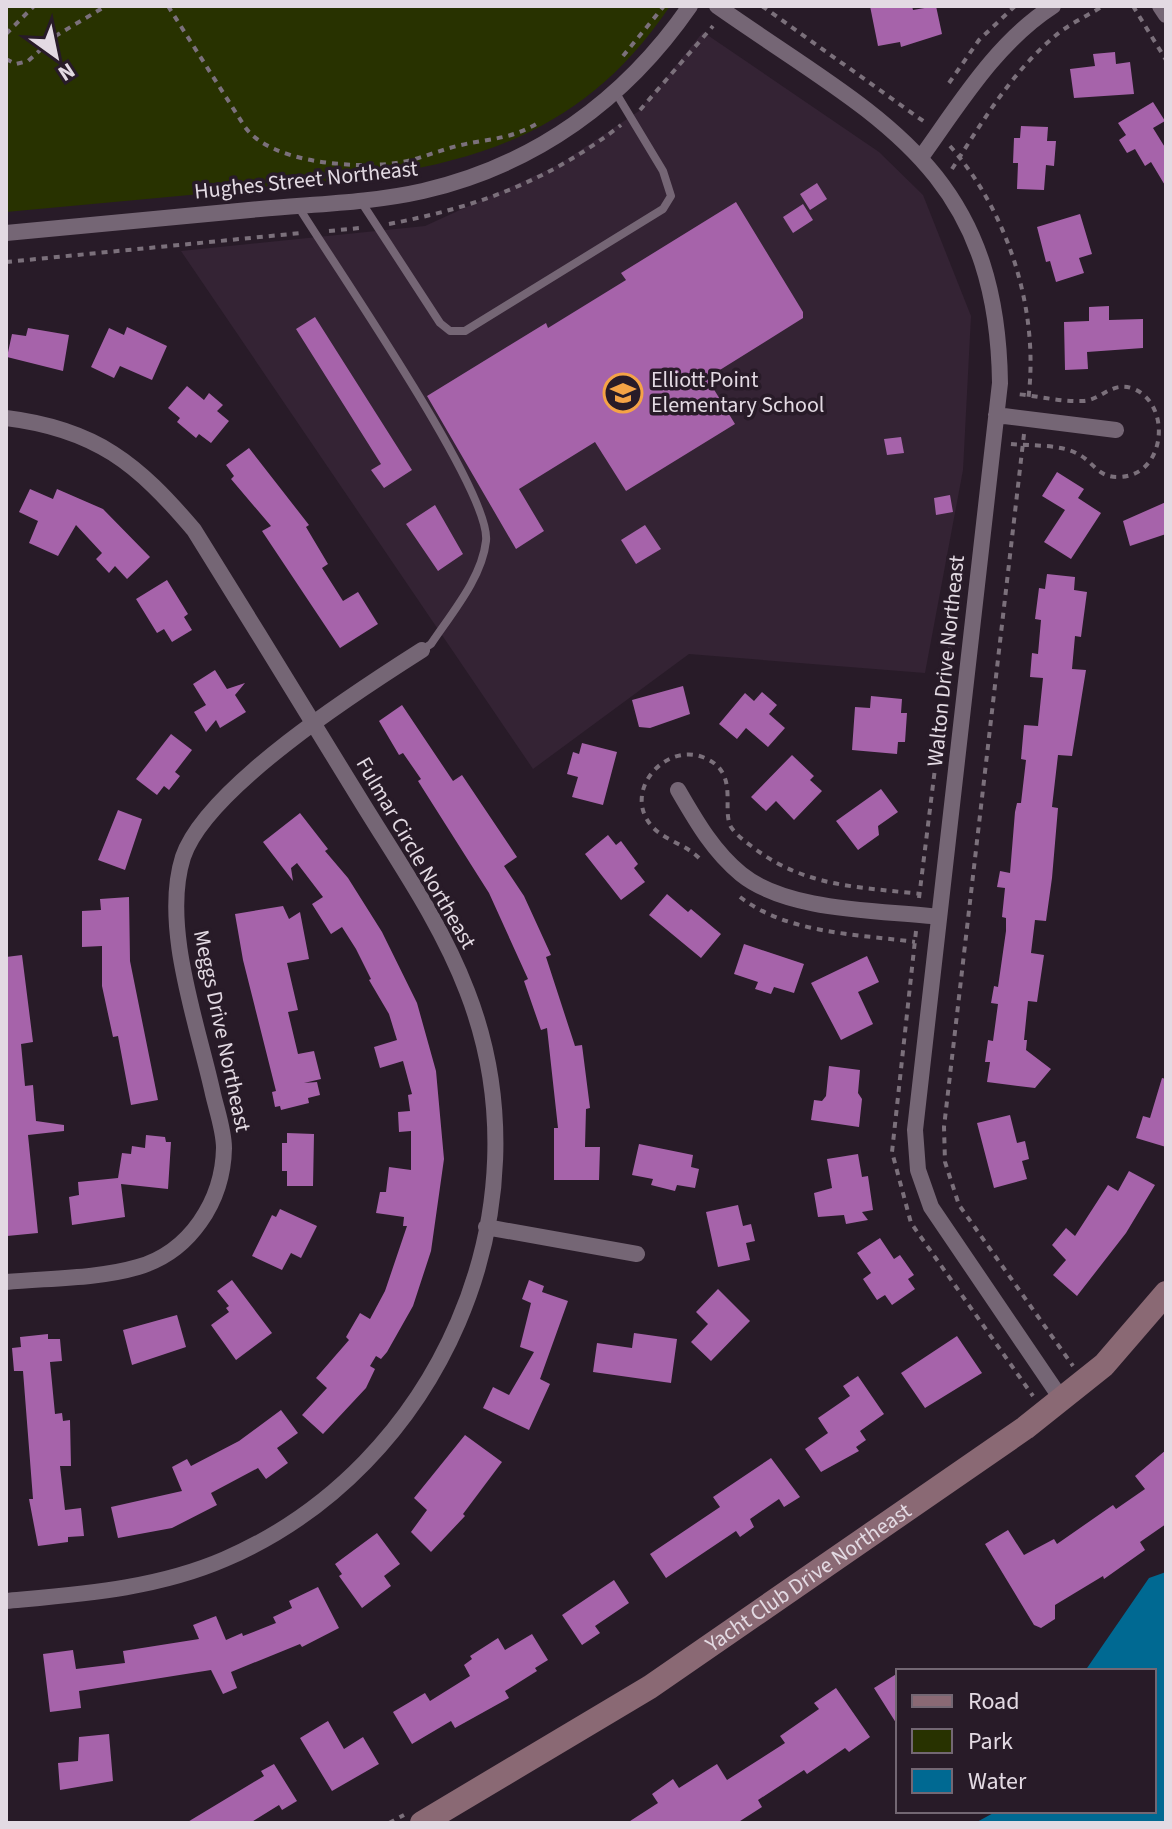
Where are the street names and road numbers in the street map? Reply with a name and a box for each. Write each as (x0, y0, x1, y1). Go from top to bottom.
street label: Hughes Street Northeast (193, 152, 420, 208)
street label: Walton Drive Northeast (919, 553, 973, 768)
street label: Fulmar Circle Northeast (348, 751, 484, 955)
street label: Meggs Drive Northeast (185, 927, 259, 1135)
street label: Yacht Club Drive Northeast (698, 1495, 918, 1661)

